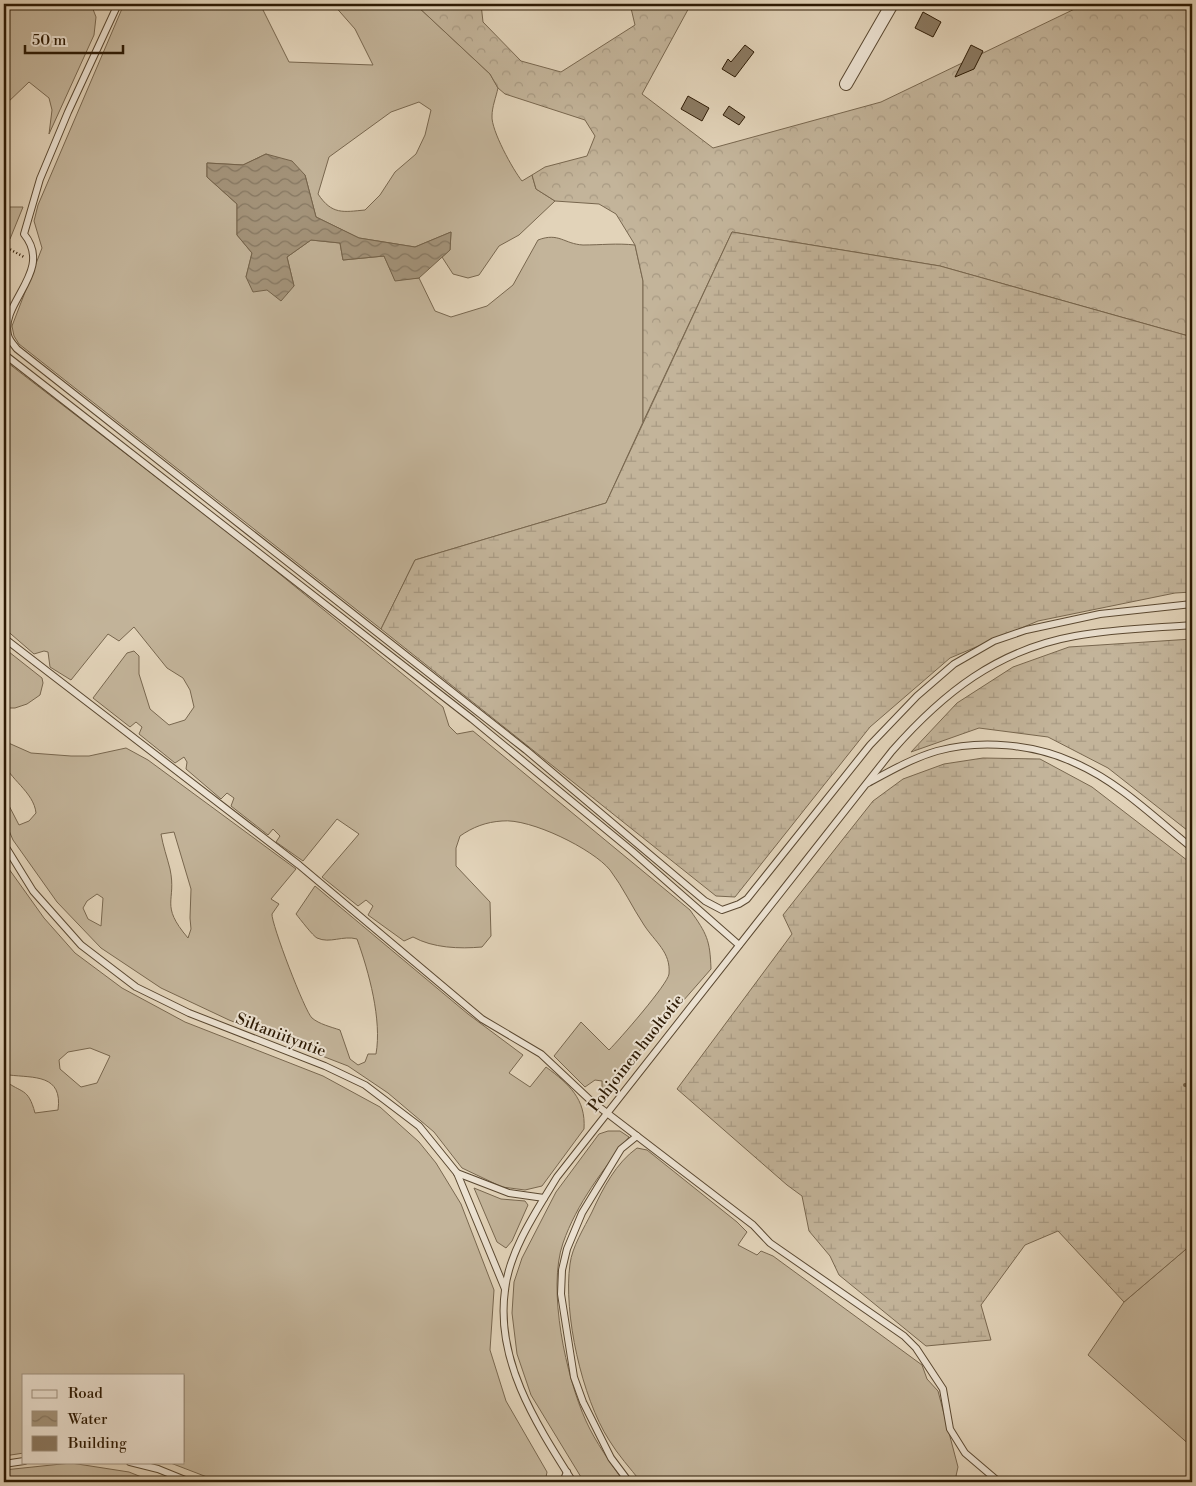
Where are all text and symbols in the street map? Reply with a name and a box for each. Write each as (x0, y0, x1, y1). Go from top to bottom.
scale bar (25, 22, 122, 54)
text: 50 m (32, 31, 66, 50)
street label: Pohjoinen huoltotie (584, 990, 688, 1116)
street label: Siltaniityntie (233, 1009, 329, 1061)
legend (22, 1374, 185, 1464)
text: Road (68, 1384, 103, 1403)
text: Water (67, 1410, 108, 1429)
text: Building (67, 1434, 127, 1453)

